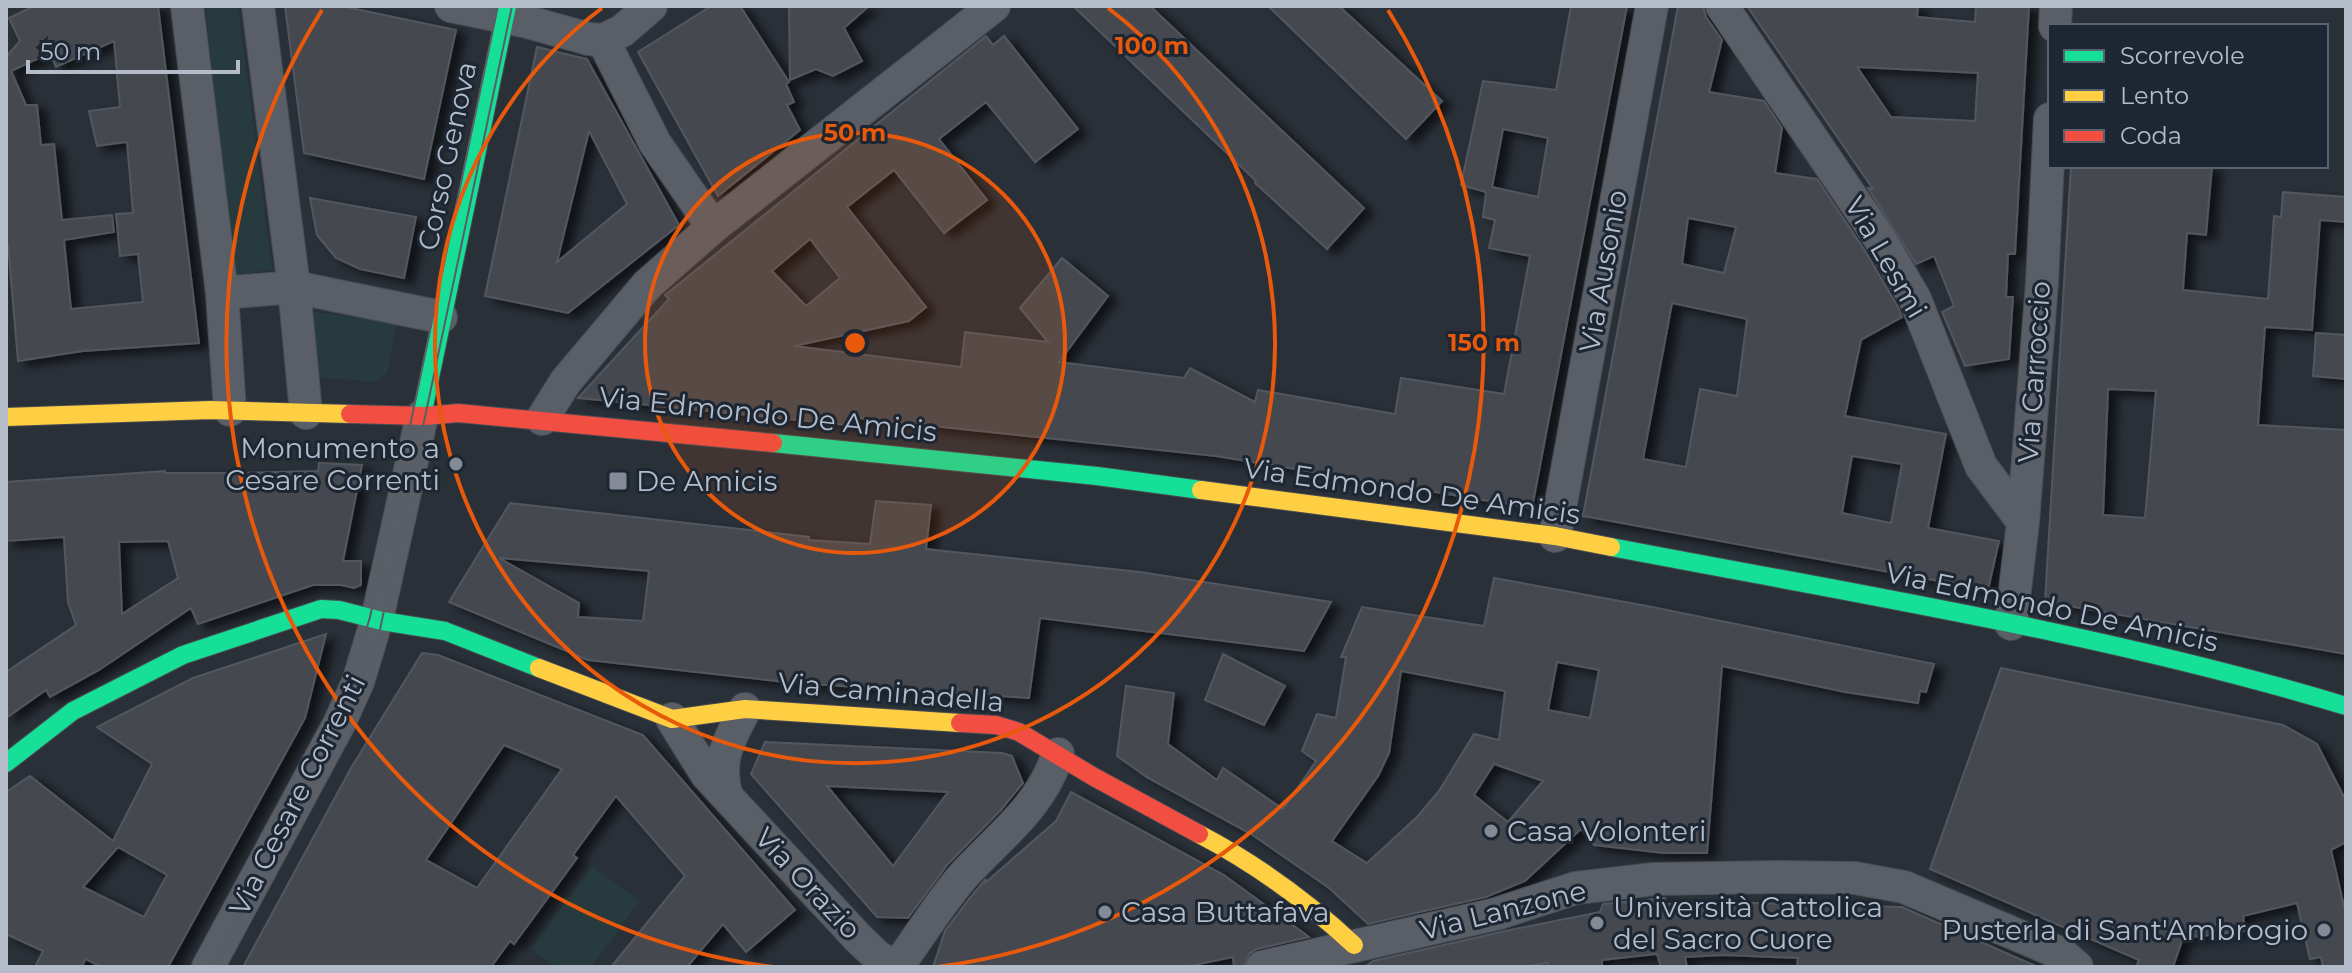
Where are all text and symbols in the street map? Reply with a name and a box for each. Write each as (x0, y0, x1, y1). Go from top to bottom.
scale bar (28, 24, 238, 74)
legend (2048, 24, 2328, 168)
text: 100 m (1115, 31, 1189, 60)
text: 50 m (40, 37, 101, 66)
text: Scorrevole (2120, 41, 2245, 70)
street label: Corso Genova (410, 58, 484, 254)
text: Lento (2120, 81, 2189, 110)
text: 50 m (824, 118, 886, 147)
text: Coda (2120, 121, 2182, 150)
street label: Via Ausonio (1572, 187, 1634, 355)
street label: Via Lesmi (1838, 190, 1934, 324)
street label: Via Carroccio (2011, 280, 2057, 464)
text: 150 m (1448, 328, 1520, 357)
centre of rings (841, 329, 869, 357)
street label: Via Edmondo De Amicis (597, 379, 939, 449)
place label: Monumento a Cesare Correnti (225, 431, 440, 497)
street label: Via Edmondo De Amicis (1242, 451, 1582, 531)
marker: Monumento a Cesare Correnti (447, 455, 465, 473)
place label: De Amicis (636, 464, 777, 498)
marker: De Amicis (607, 470, 629, 492)
street label: Via Edmondo De Amicis (1882, 555, 2222, 659)
street label: Via Caminadella (777, 665, 1005, 719)
street label: Via Cesare Correnti (222, 669, 372, 921)
place label: Casa Volonteri (1507, 814, 1707, 848)
street label: Via Orazio (748, 820, 868, 946)
marker: Casa Volonteri (1482, 822, 1500, 840)
street label: Via Lanzone (1416, 873, 1590, 947)
place label: Università Cattolica del Sacro Cuore (1613, 890, 1883, 956)
place label: Casa Buttafava (1121, 895, 1330, 929)
marker: Casa Buttafava (1096, 903, 1114, 921)
place label: Pusterla di Sant'Ambrogio (1941, 913, 2308, 947)
marker: Università Cattolica del Sacro Cuore (1588, 914, 1606, 932)
marker: Pusterla di Sant'Ambrogio (2315, 921, 2333, 939)

